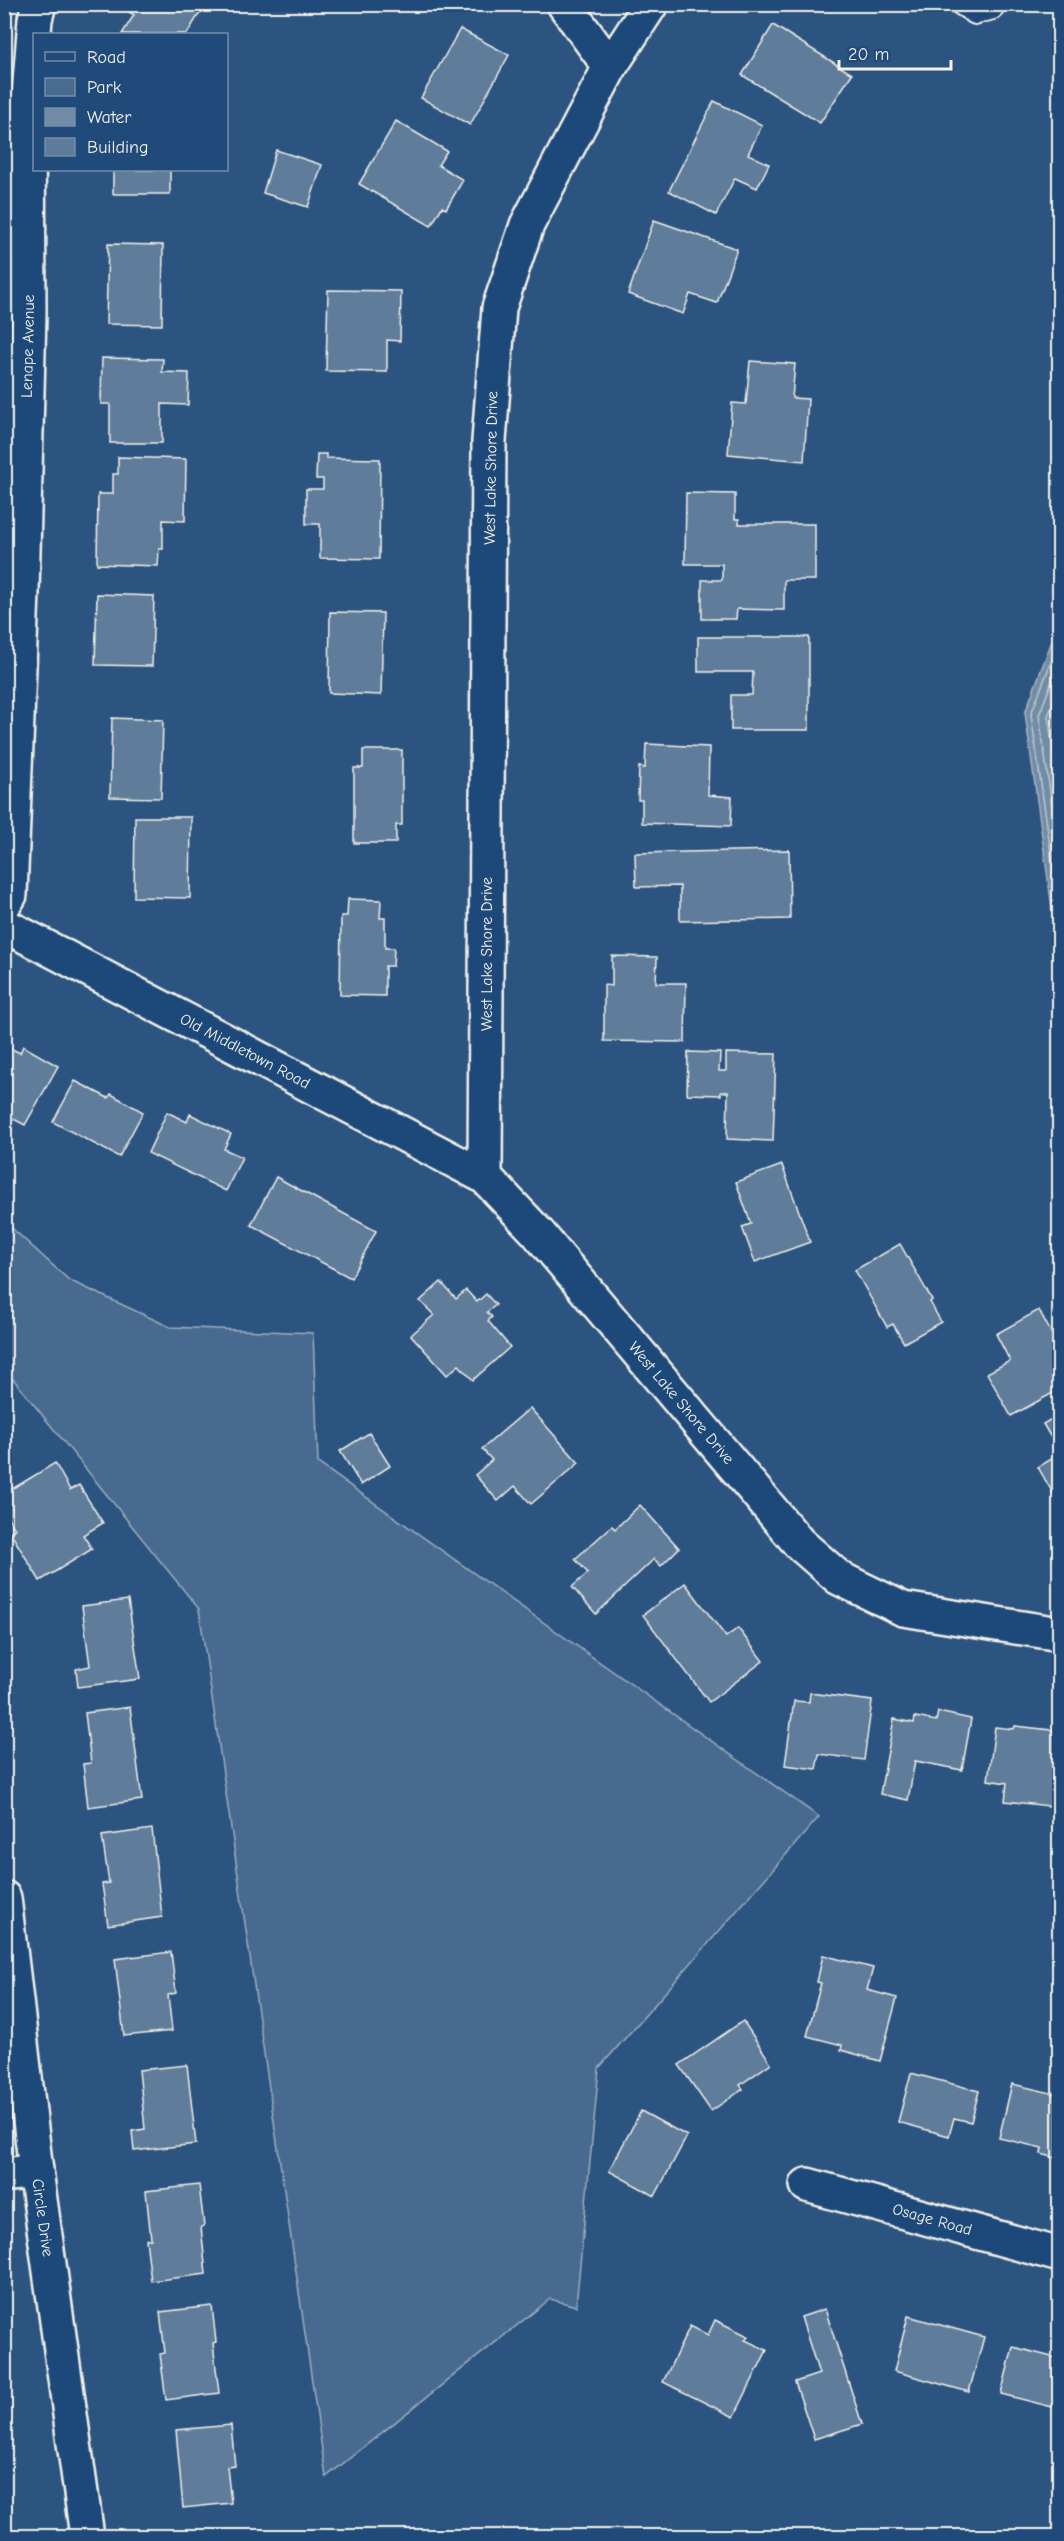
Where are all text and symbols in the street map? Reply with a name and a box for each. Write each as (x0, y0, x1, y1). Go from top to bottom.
legend (33, 33, 228, 171)
scale bar (839, 33, 952, 71)
text: 20 m (848, 44, 889, 65)
text: Road (87, 47, 126, 68)
text: Park (87, 77, 122, 98)
text: Water (87, 107, 132, 128)
text: Building (87, 137, 149, 158)
street label: Lenape Avenue (18, 294, 38, 398)
street label: West Lake Shore Drive (481, 391, 501, 545)
street label: West Lake Shore Drive (478, 877, 496, 1031)
street label: Old Middletown Road (177, 1010, 313, 1093)
street label: West Lake Shore Drive (625, 1338, 738, 1468)
street label: Circle Drive (28, 2178, 57, 2258)
street label: Osage Road (891, 2200, 974, 2239)

